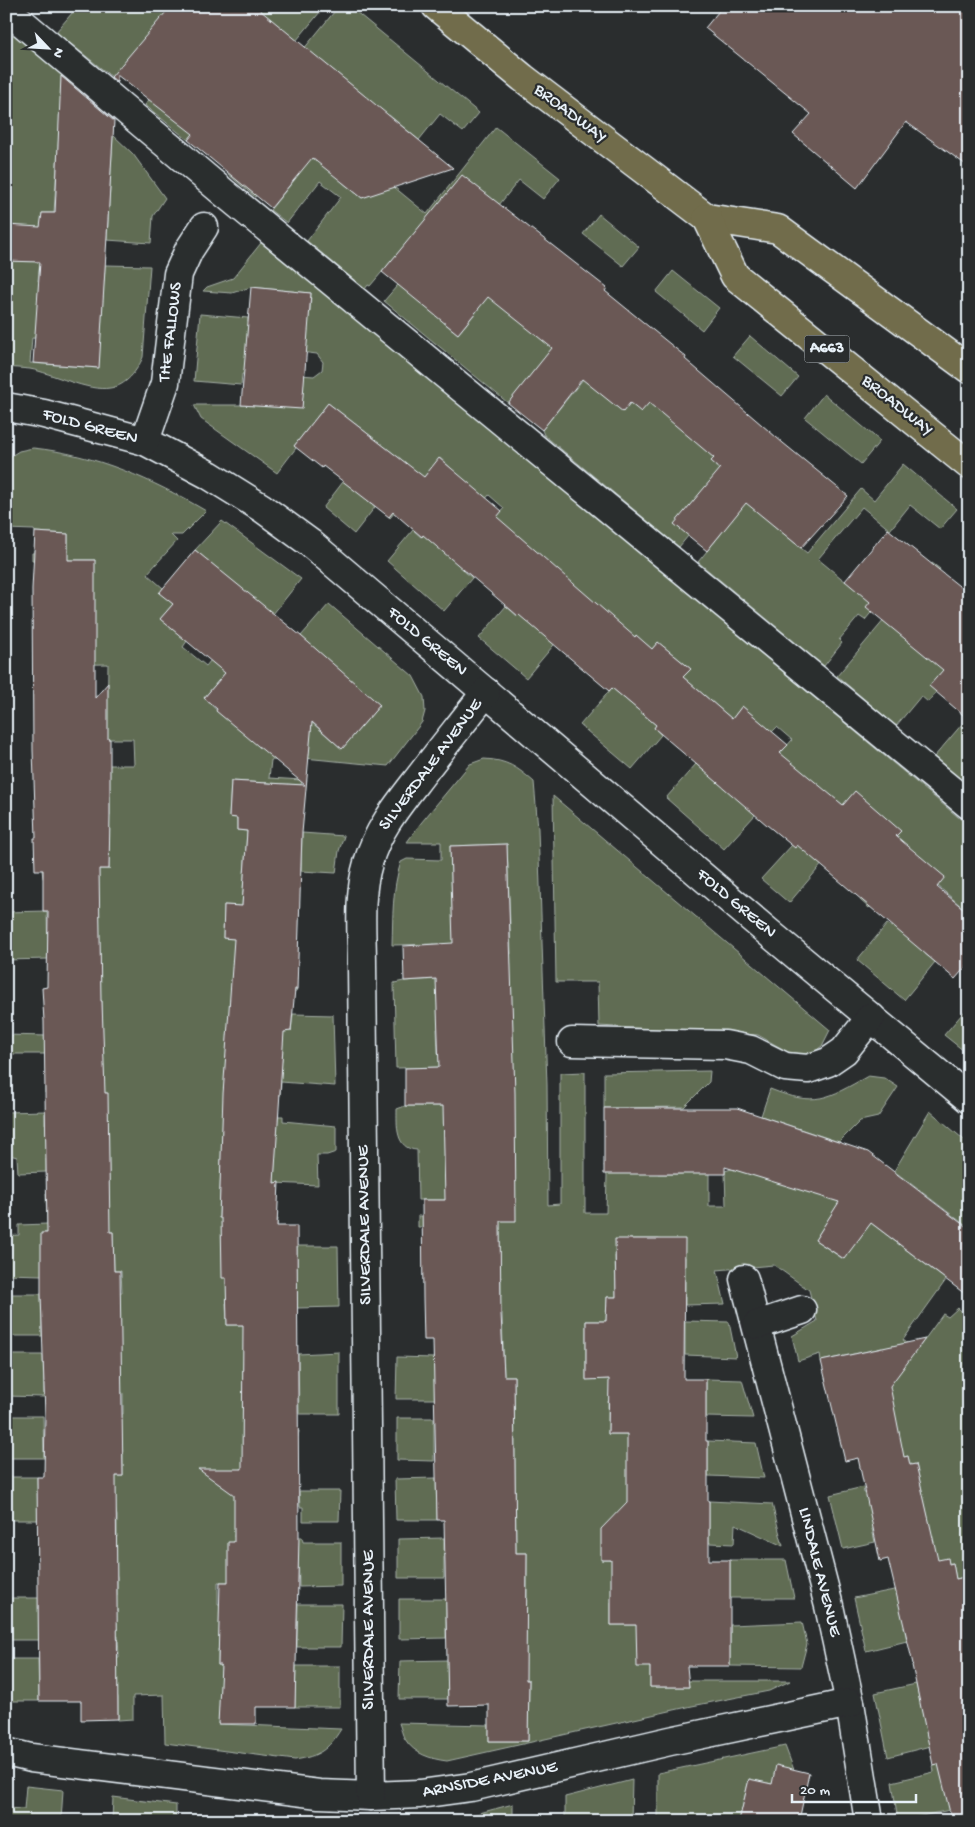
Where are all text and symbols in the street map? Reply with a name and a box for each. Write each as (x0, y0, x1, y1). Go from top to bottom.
north arrow (22, 22, 72, 72)
text: N (48, 45, 67, 60)
street label: BROADWAY (529, 79, 611, 148)
street label: THE FALLOWS (154, 280, 188, 384)
road number: A663 (804, 336, 850, 362)
street label: BROADWAY (856, 370, 937, 441)
street label: FOLD GREEN (39, 404, 140, 450)
street label: FOLD GREEN (382, 602, 471, 681)
street label: SILVERDALE AVENUE (375, 694, 488, 835)
street label: FOLD GREEN (691, 864, 780, 943)
street label: SILVERDALE AVENUE (353, 1144, 377, 1305)
street label: LINDALE AVENUE (793, 1505, 845, 1639)
street label: SILVERDALE AVENUE (359, 1549, 380, 1710)
street label: ARNSIDE AVENUE (421, 1756, 560, 1803)
scale bar (792, 1772, 916, 1804)
text: 20 m (800, 1782, 830, 1800)

